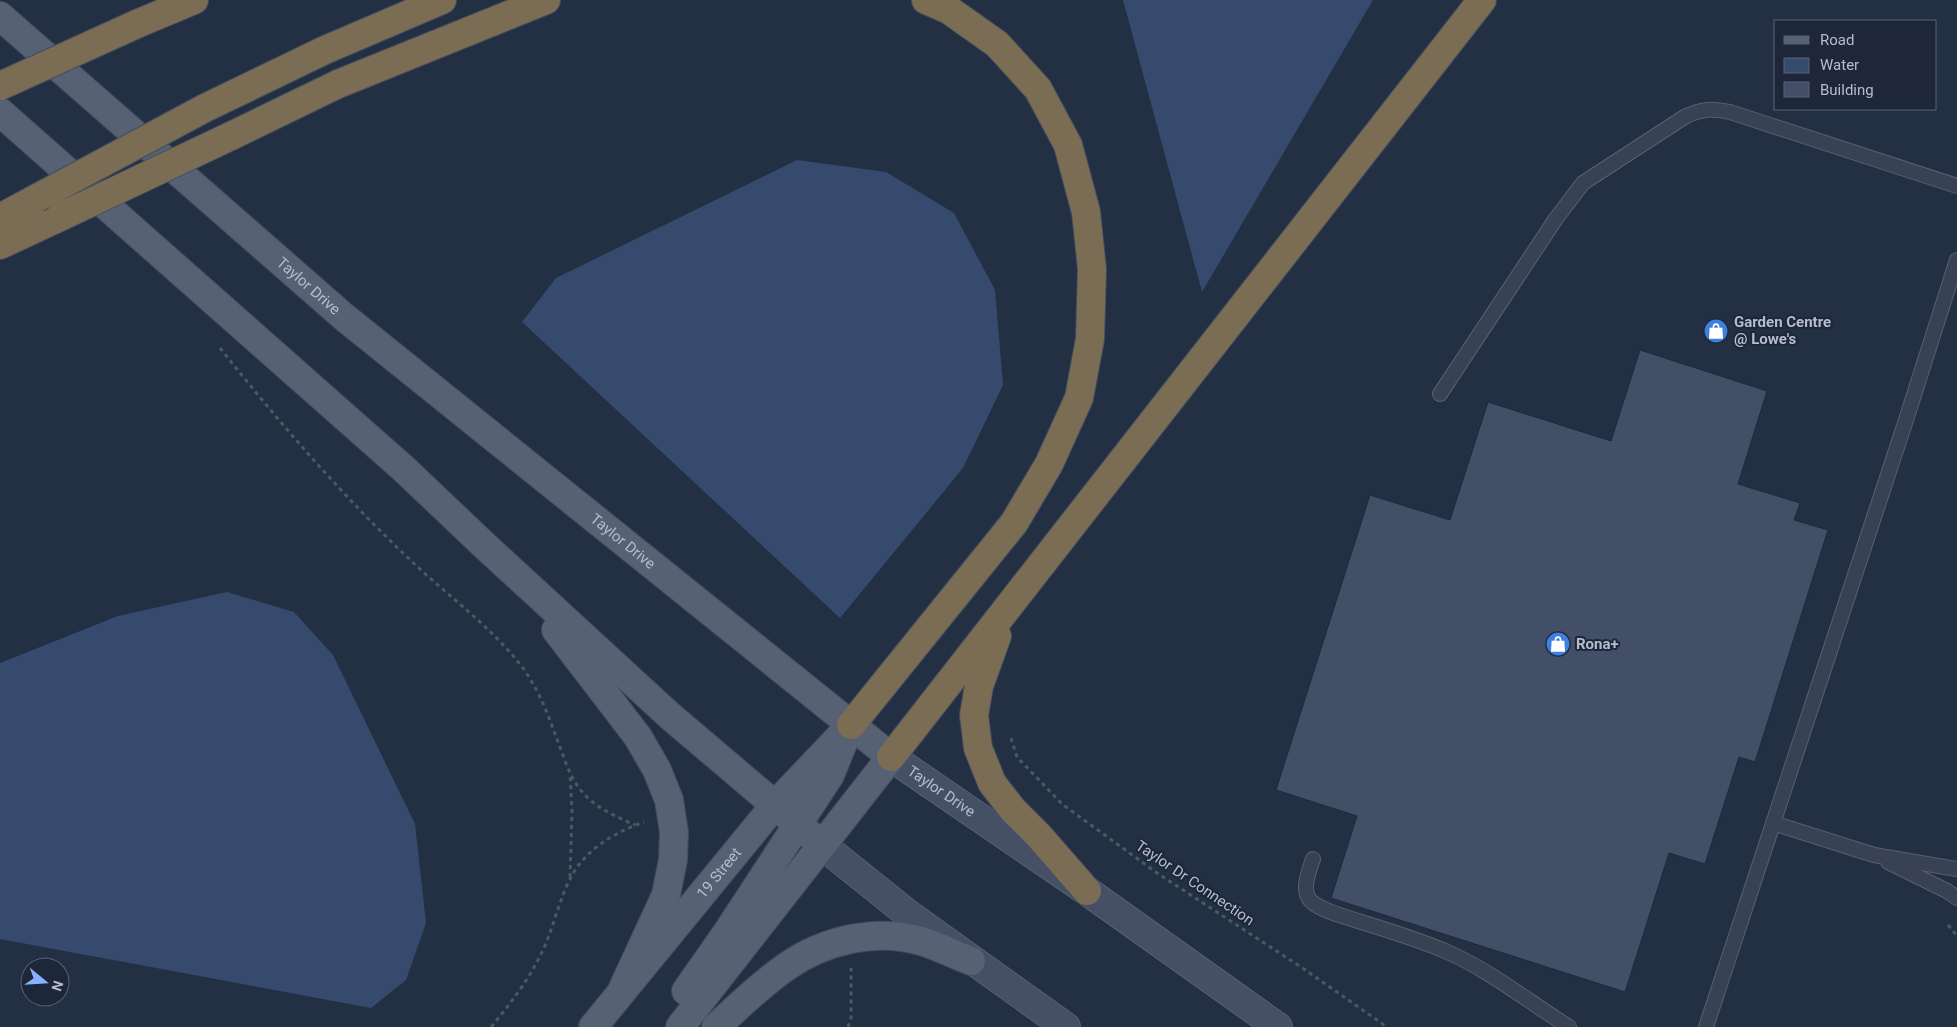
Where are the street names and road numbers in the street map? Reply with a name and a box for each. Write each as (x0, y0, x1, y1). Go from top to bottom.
street label: Taylor Drive (273, 254, 344, 318)
street label: Taylor Drive (587, 510, 659, 573)
street label: Taylor Drive (904, 762, 979, 821)
street label: Taylor Dr Connection (1132, 837, 1258, 929)
street label: 19 Street (693, 844, 745, 902)

